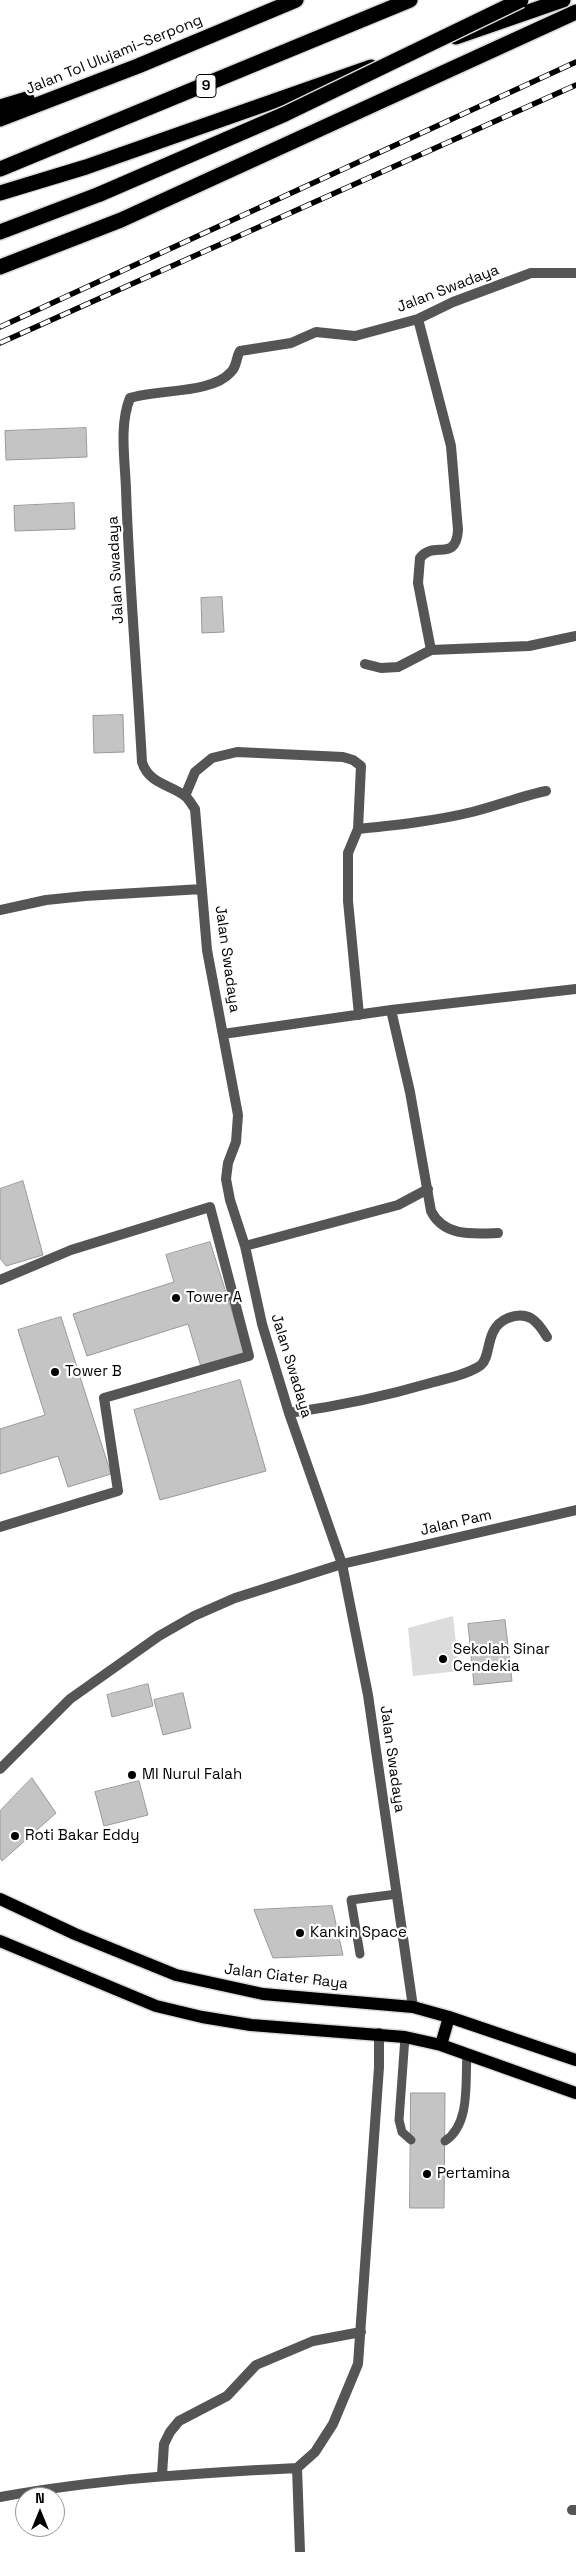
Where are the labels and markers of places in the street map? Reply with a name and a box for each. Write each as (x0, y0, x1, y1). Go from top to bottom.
place label: Tower A (186, 1289, 242, 1307)
marker: Tower A (170, 1292, 182, 1304)
place label: Tower B (65, 1363, 122, 1381)
marker: Tower B (49, 1366, 61, 1378)
place label: Sekolah Sinar Cendekia (453, 1641, 550, 1676)
marker: Sekolah Sinar Cendekia (437, 1653, 449, 1665)
place label: MI Nurul Falah (142, 1766, 242, 1784)
marker: MI Nurul Falah (126, 1769, 138, 1781)
place label: Roti Bakar Eddy (25, 1827, 139, 1845)
marker: Roti Bakar Eddy (9, 1830, 21, 1842)
place label: Kankin Space (310, 1924, 407, 1942)
marker: Kankin Space (294, 1927, 306, 1939)
place label: Pertamina (437, 2165, 510, 2183)
marker: Pertamina (421, 2168, 433, 2180)

